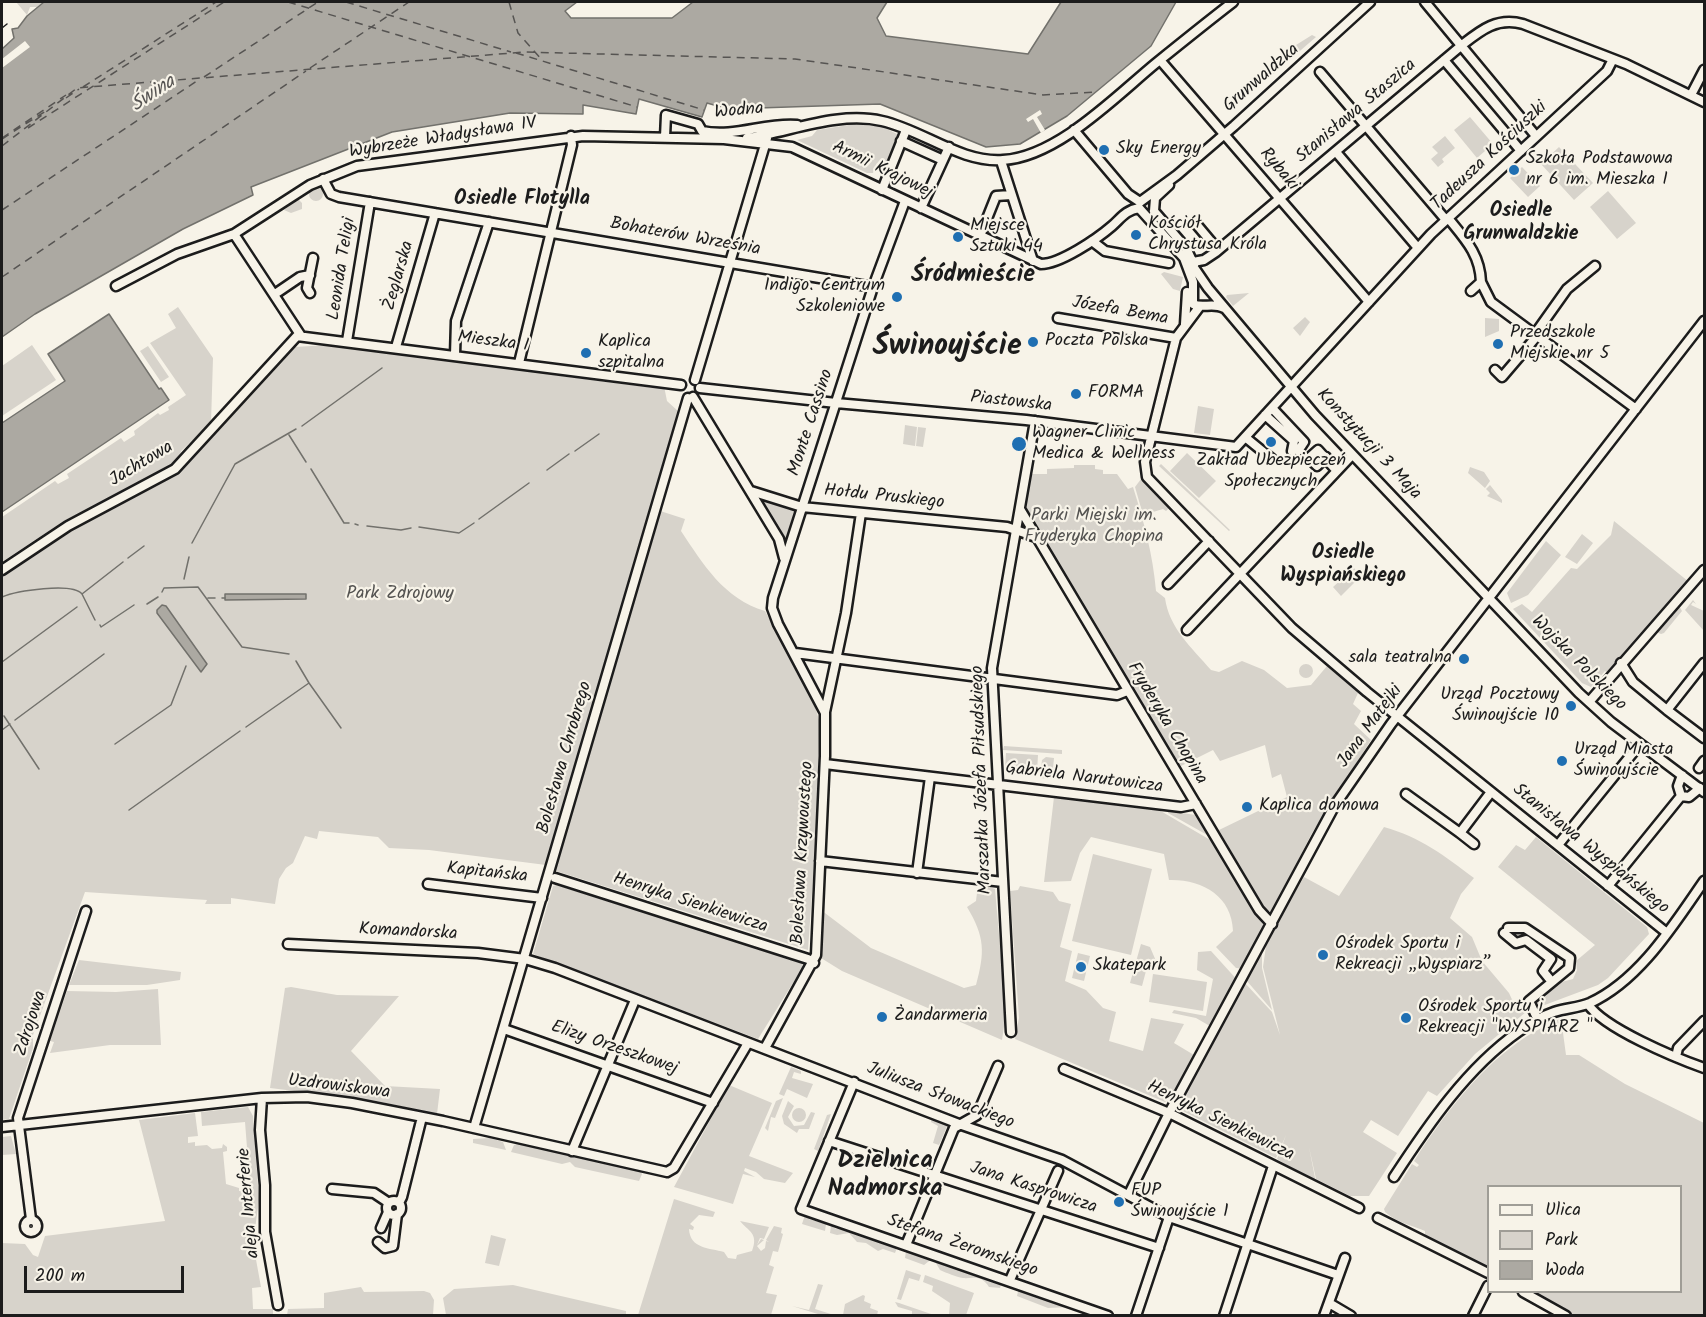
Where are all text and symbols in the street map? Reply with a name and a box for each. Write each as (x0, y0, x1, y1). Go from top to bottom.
street label: Grunwaldzka (1219, 40, 1305, 118)
street label: Stanisława Staszica (1292, 55, 1422, 169)
water label: Świna (127, 71, 181, 119)
street label: Tadeusza Kościuszki (1427, 98, 1553, 216)
street label: Wodna (714, 99, 764, 125)
street label: Wybrzeże Władysława IV (348, 114, 538, 164)
street label: Armii Krajowej (828, 137, 936, 205)
place label: Sky Energy (1116, 139, 1201, 161)
marker: Sky Energy (1097, 143, 1111, 157)
street label: Rybaki (1254, 144, 1302, 196)
place label: Szkoła Podstawowa nr 6 im. Mieszka I (1526, 149, 1673, 192)
marker: Szkoła Podstawowa nr 6 im. Mieszka I (1507, 163, 1521, 177)
district label: Osiedle Flotylla (454, 189, 590, 213)
district label: Osiedle Grunwaldzkie (1464, 201, 1578, 248)
street label: Bohaterów Września (608, 214, 762, 262)
place label: Kościół Chrystusa Króla (1148, 214, 1267, 256)
street label: Leonida Teligi (324, 216, 362, 322)
place label: Miejsce Sztuki 44 (970, 216, 1043, 258)
marker: Kościół Chrystusa Króla (1129, 228, 1143, 242)
marker: Miejsce Sztuki 44 (951, 230, 965, 244)
street label: Żeglarska (380, 239, 420, 313)
district label: Śródmieście (911, 263, 1035, 291)
place label: Indigo. Centrum Szkoleniowe (764, 276, 885, 318)
marker: Indigo. Centrum Szkoleniowe (890, 290, 904, 304)
street label: Józefa Bema (1070, 293, 1170, 331)
place label: Przedszkole Miejskie nr 5 (1510, 323, 1609, 366)
street label: Mieszka I (456, 328, 530, 358)
district label: Świnoujście (872, 331, 1022, 367)
place label: Poczta Polska (1045, 331, 1148, 353)
place label: Kaplica szpitalna (598, 332, 664, 374)
marker: Poczta Polska (1026, 335, 1040, 349)
marker: Przedszkole Miejskie nr 5 (1491, 337, 1505, 351)
marker: Kaplica szpitalna (579, 346, 593, 360)
street label: Monte Cassino (785, 367, 839, 479)
place label: FORMA (1088, 383, 1144, 405)
street label: Konstytucji 3 Maja (1311, 385, 1425, 505)
marker: FORMA (1069, 387, 1083, 401)
street label: Piastowska (969, 388, 1053, 418)
place label: Wagner Clinic Medica & Wellness (1032, 423, 1175, 466)
marker: Wagner Clinic Medica & Wellness (1010, 435, 1028, 453)
marker: Zakład Ubezpieczeń Społecznych (1264, 435, 1278, 449)
street label: Jachtowa (106, 438, 178, 492)
place label: Zakład Ubezpieczeń Społecznych (1196, 451, 1346, 494)
street label: Hołdu Pruskiego (823, 481, 945, 515)
park label: Parki Miejski im. Fryderyka Chopina (1025, 506, 1163, 548)
district label: Osiedle Wyspiańskiego (1280, 543, 1406, 590)
park label: Park Zdrojowy (346, 584, 454, 606)
street label: Wojska Polskiego (1526, 612, 1630, 716)
place label: sala teatralna (1349, 648, 1452, 670)
marker: sala teatralna (1457, 652, 1471, 666)
street label: Fryderyka Chopina (1121, 659, 1211, 789)
street label: Marszałka Józefa Piłsudskiego (968, 665, 998, 895)
street label: Bolesława Chrobrego (534, 679, 598, 837)
street label: Jana Matejki (1334, 681, 1408, 773)
place label: Urząd Pocztowy Świnoujście 10 (1440, 685, 1559, 728)
marker: Urząd Pocztowy Świnoujście 10 (1564, 699, 1578, 713)
place label: Urząd Miasta Świnoujście (1574, 740, 1673, 783)
marker: Urząd Miasta Świnoujście (1555, 754, 1569, 768)
street label: Gabriela Narutowicza (1004, 759, 1164, 799)
street label: Bolesława Krzywoustego (788, 761, 820, 945)
street label: Stanisława Wyspiańskiego (1507, 780, 1673, 920)
place label: Kaplica domowa (1259, 796, 1379, 818)
marker: Kaplica domowa (1240, 800, 1254, 814)
street label: Kapitańska (445, 859, 529, 889)
street label: Henryka Sienkiewicza (610, 869, 770, 939)
street label: Komandorska (358, 920, 458, 946)
place label: Ośrodek Sportu i Rekreacji „Wyspiarz” (1335, 934, 1492, 976)
marker: Ośrodek Sportu i Rekreacji „Wyspiarz” (1316, 948, 1330, 962)
place label: Skatepark (1093, 956, 1166, 978)
marker: Skatepark (1074, 960, 1088, 974)
street label: Zdrojowa (11, 989, 53, 1059)
place label: Ośrodek Sportu i Rekreacji "WYSPIARZ " (1418, 997, 1593, 1040)
place label: Żandarmeria (894, 1006, 988, 1028)
marker: Żandarmeria (875, 1010, 889, 1024)
marker: Ośrodek Sportu i Rekreacji "WYSPIARZ " (1399, 1011, 1413, 1025)
street label: Elizy Orzeszkowej (548, 1017, 680, 1081)
street label: Juliusza Słowackiego (863, 1059, 1017, 1135)
street label: Uzdrowiskowa (287, 1071, 391, 1105)
street label: Henryka Sienkiewicza (1143, 1077, 1297, 1167)
street label: aleja Interferie (234, 1147, 266, 1259)
district label: Dzielnica Nadmorska (828, 1149, 942, 1205)
street label: Jana Kasprowicza (967, 1158, 1099, 1220)
place label: FUP Świnoujście 1 (1131, 1181, 1229, 1224)
legend (1487, 1185, 1682, 1293)
marker: FUP Świnoujście 1 (1112, 1195, 1126, 1209)
text: Ulica (1545, 1196, 1581, 1225)
street label: Stefana Żeromskiego (884, 1211, 1040, 1283)
text: Park (1545, 1226, 1578, 1255)
scale bar (27, 1254, 188, 1292)
text: Woda (1545, 1256, 1585, 1285)
text: 200 m (35, 1262, 85, 1291)

